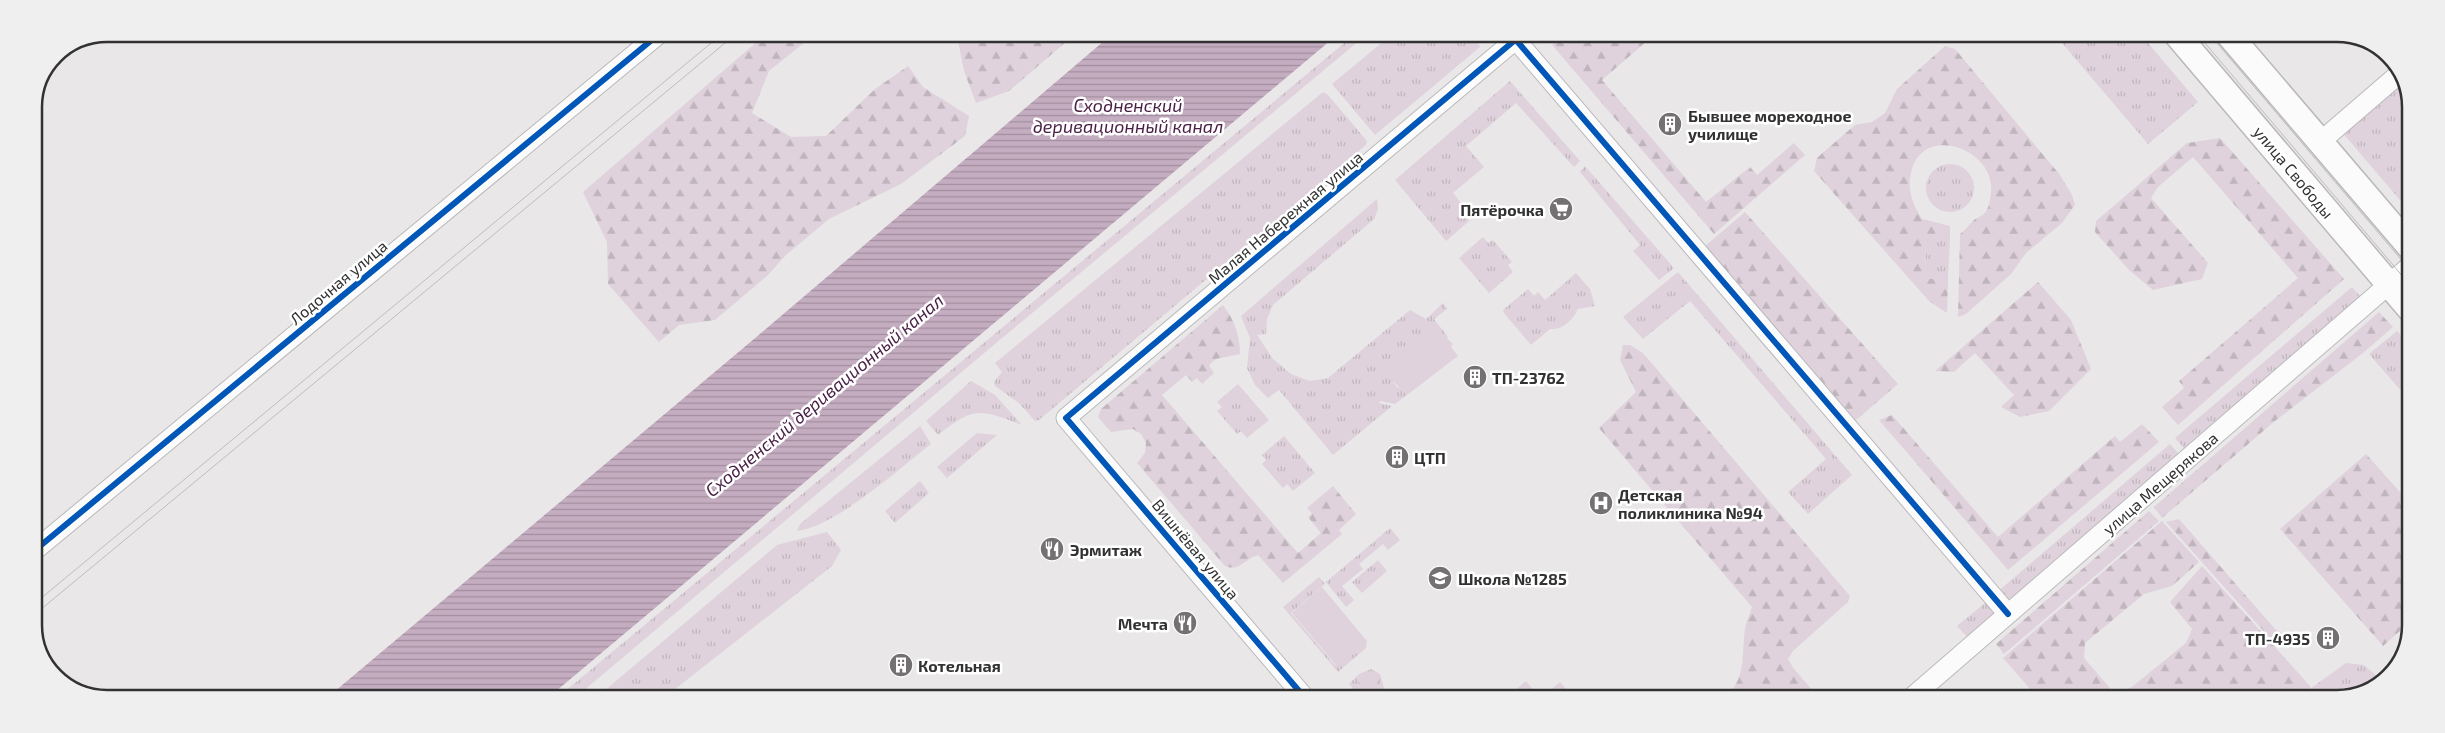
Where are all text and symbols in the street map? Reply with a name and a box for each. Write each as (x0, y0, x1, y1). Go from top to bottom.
water label: Сходненский деривационный канал (1033, 94, 1223, 137)
place label: Бывшее мореходное училище (1688, 106, 1852, 143)
building icon: Бывшее мореходное училище (1657, 111, 1683, 137)
street label: улица Свободы (2249, 122, 2338, 223)
street label: Малая Набережная улица (1204, 147, 1367, 288)
supermarket icon: Пятёрочка (1548, 196, 1574, 222)
place label: Пятёрочка (1460, 200, 1544, 219)
street label: Лодочная улица (285, 236, 391, 329)
water label: Сходненский деривационный канал (701, 289, 947, 501)
building icon: ТП-23762 (1462, 364, 1488, 390)
place label: ТП-23762 (1492, 368, 1565, 387)
street label: улица Мещерякова (2099, 428, 2222, 539)
building icon: ЦТП (1384, 444, 1410, 470)
place label: ЦТП (1414, 448, 1446, 467)
place label: Детская поликлиника №94 (1618, 485, 1763, 522)
hospital icon: Детская поликлиника №94 (1588, 490, 1614, 516)
street label: Вишнёвая улица (1148, 495, 1243, 604)
restaurant icon: Эрмитаж (1039, 536, 1065, 562)
place label: Эрмитаж (1070, 540, 1142, 559)
school or university icon: Школа №1285 (1427, 565, 1453, 591)
place label: Школа №1285 (1458, 569, 1567, 588)
restaurant icon: Мечта (1172, 610, 1198, 636)
place label: Мечта (1118, 614, 1168, 633)
building icon: ТП-4935 (2315, 625, 2341, 651)
place label: ТП-4935 (2245, 629, 2310, 648)
building icon: Котельная (888, 652, 914, 678)
place label: Котельная (918, 656, 1001, 675)

